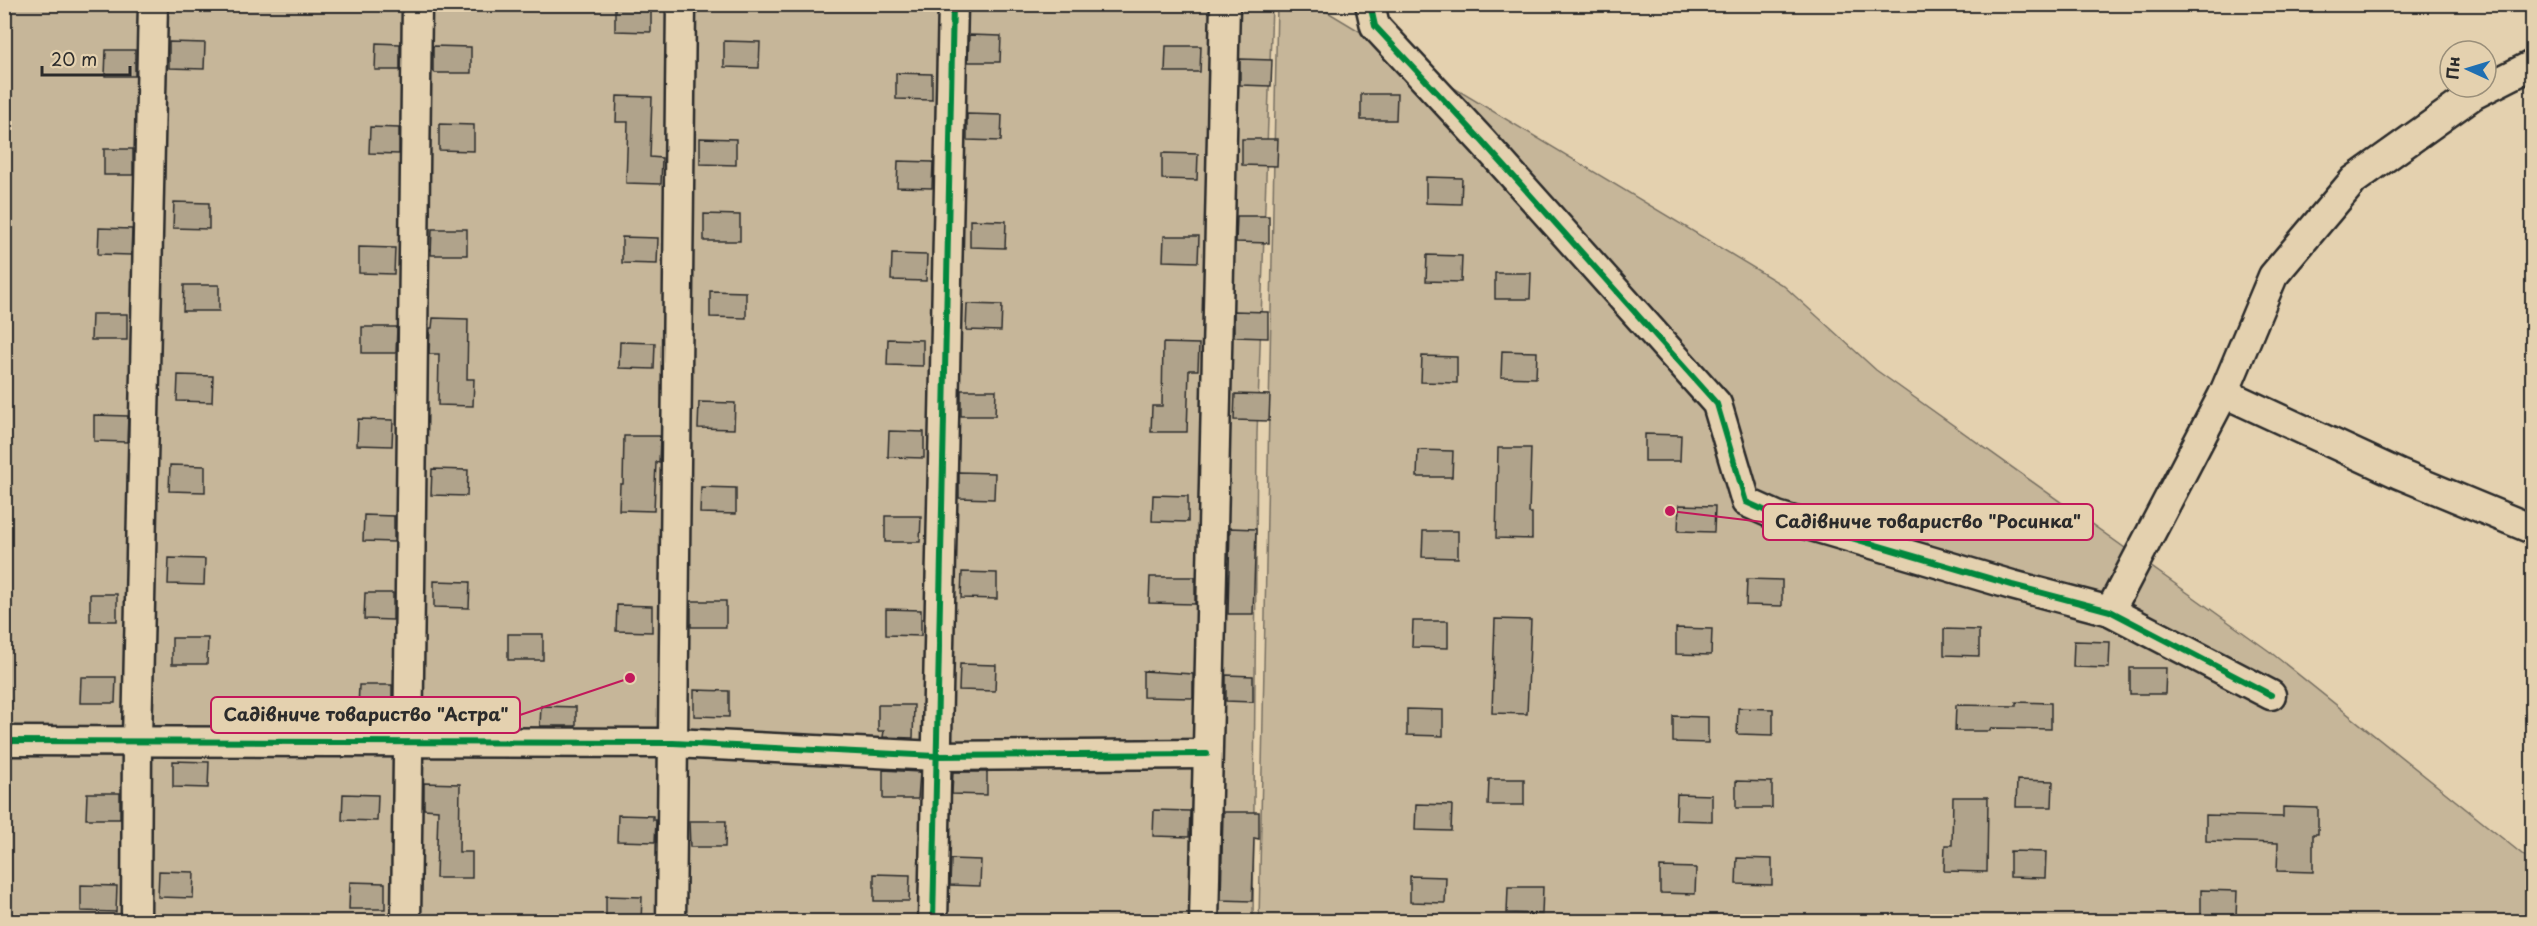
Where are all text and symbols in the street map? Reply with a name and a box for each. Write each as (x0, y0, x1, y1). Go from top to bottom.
scale bar (42, 39, 130, 77)
north arrow (2438, 39, 2498, 99)
text: 20 m (51, 45, 97, 72)
text: Пн (2439, 55, 2465, 80)
callout: Садівниче товариство "Росинка" (1763, 504, 2093, 540)
text: Садівниче товариство "Росинка" (1775, 507, 2081, 534)
callout: Садівниче товариство "Астра" (211, 697, 520, 733)
text: Садівниче товариство "Астра" (224, 700, 508, 727)

